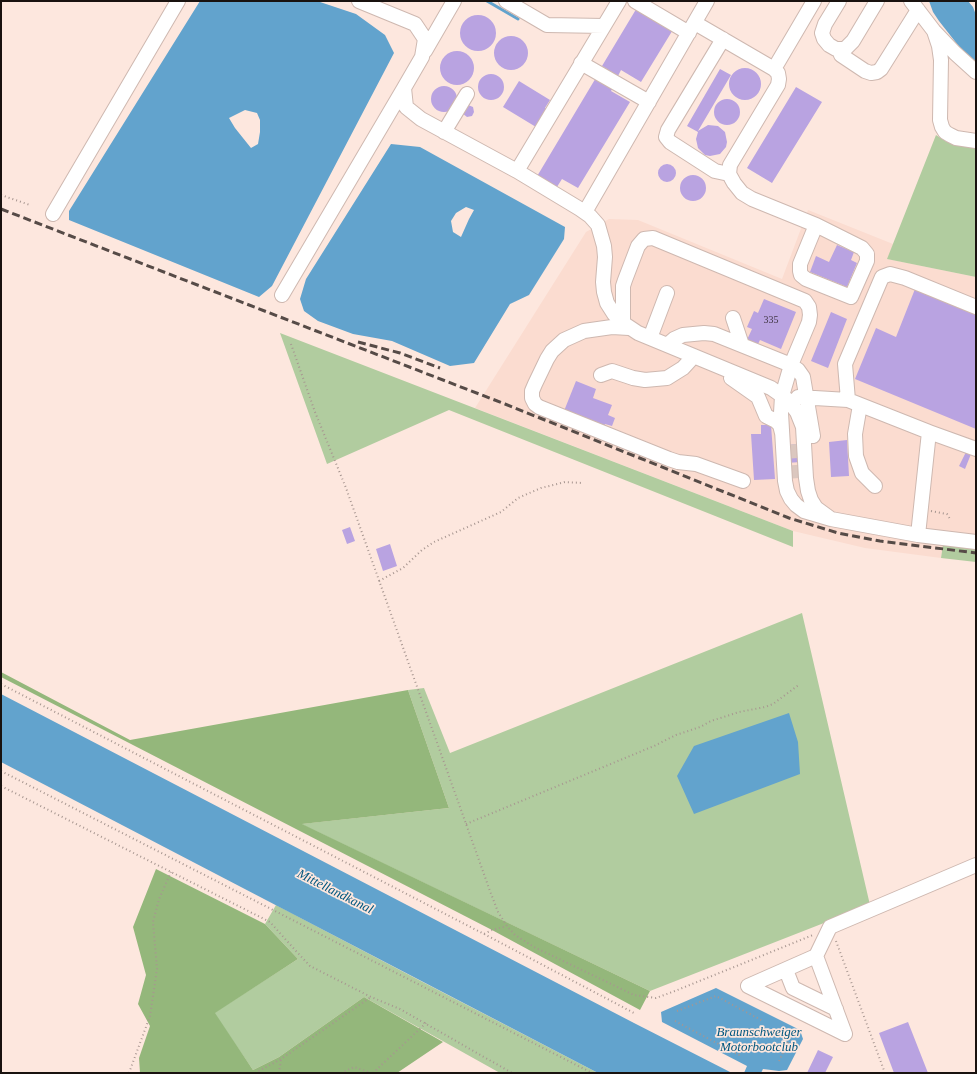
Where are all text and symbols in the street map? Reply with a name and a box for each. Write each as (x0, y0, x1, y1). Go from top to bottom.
house number: 335 (764, 314, 778, 326)
water label: Mittellandkanal (294, 866, 376, 918)
water label: Braunschweiger Motorbootclub (716, 1025, 802, 1056)

